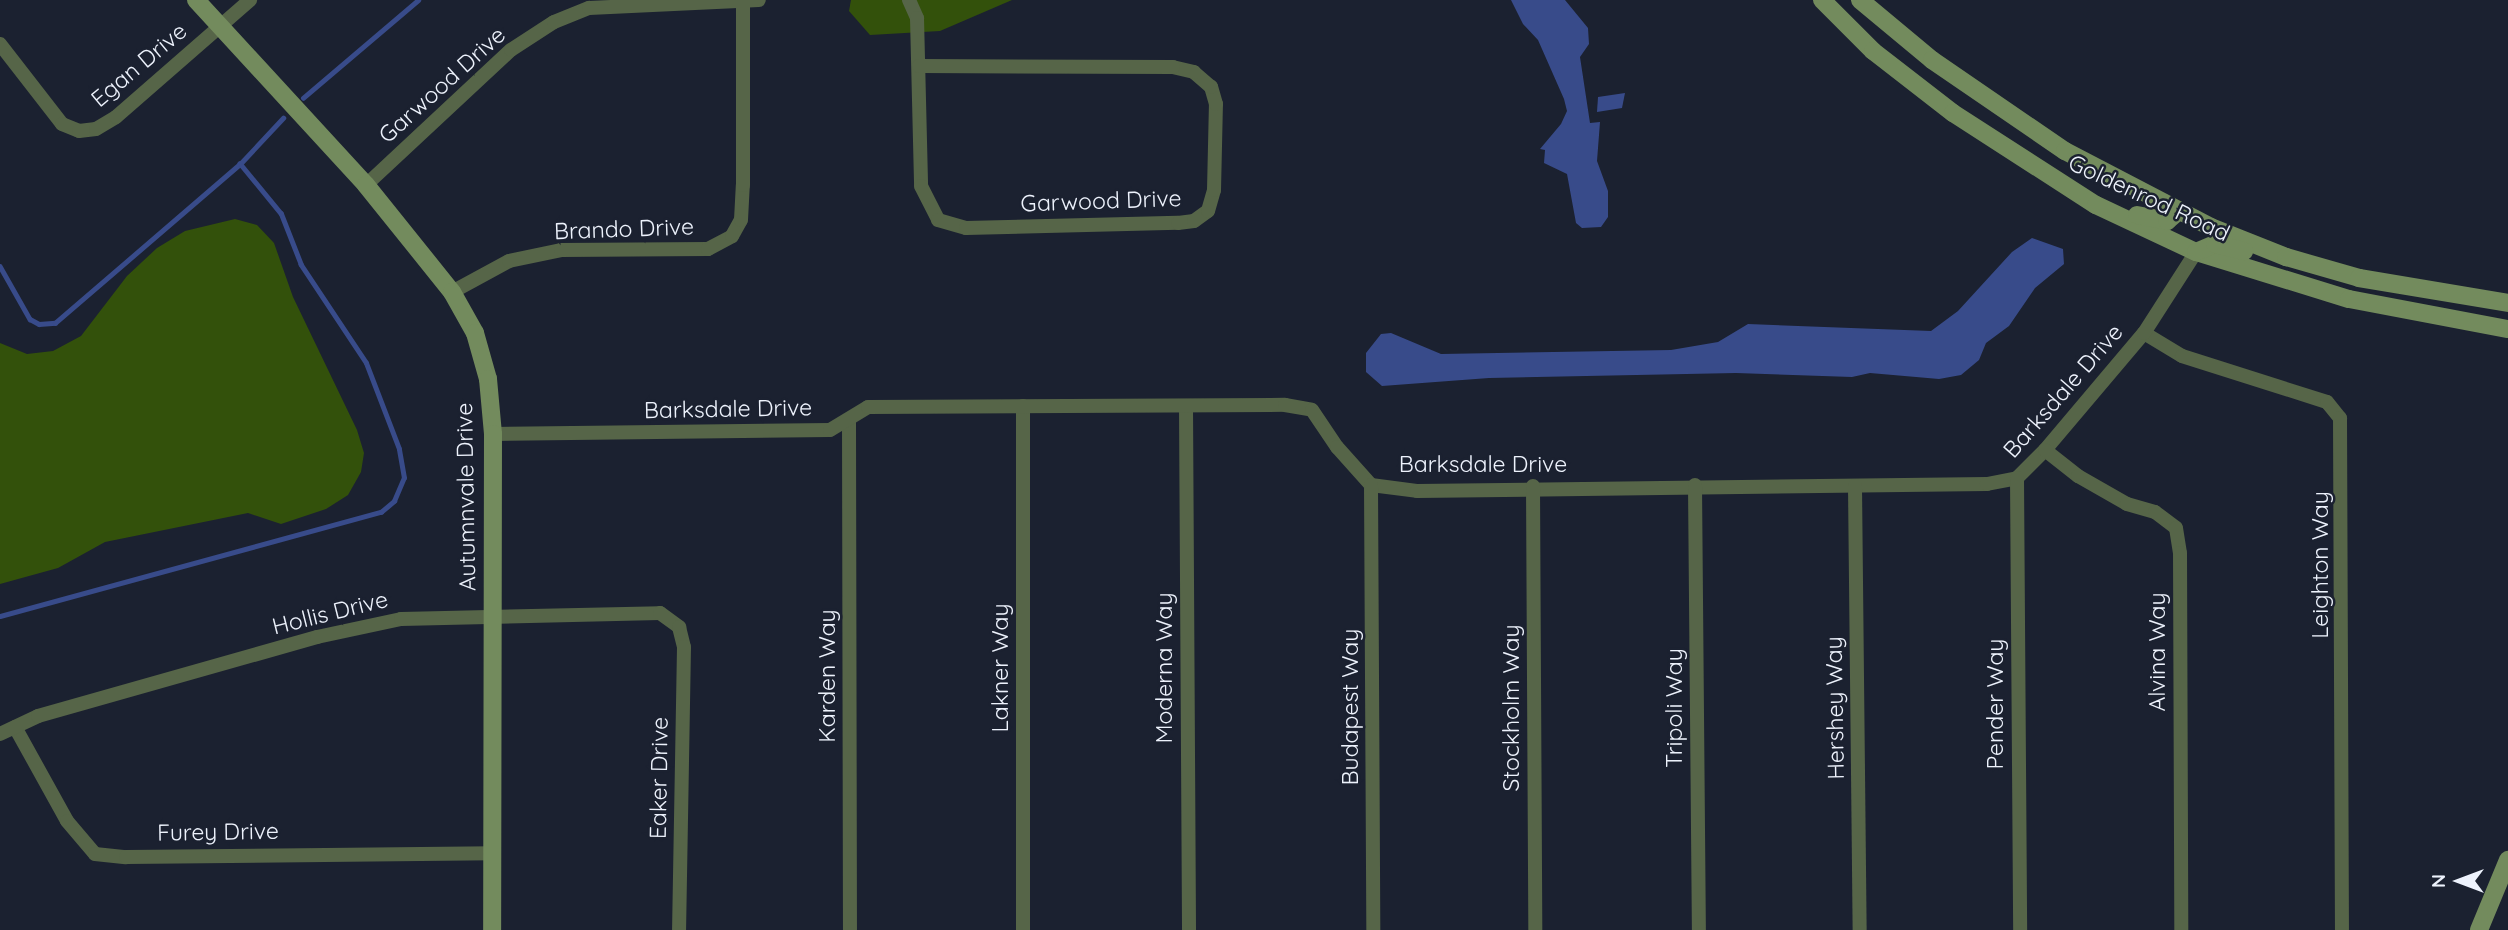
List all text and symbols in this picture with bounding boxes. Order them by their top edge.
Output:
street label: Egan Drive [86,17,192,113]
street label: Garwood Drive [373,21,511,149]
street label: Goldenrod Road [2064,149,2234,247]
street label: Garwood Drive [1020,184,1182,218]
street label: Brando Drive [553,213,695,245]
street label: Barksdale Drive [1997,318,2129,464]
street label: Barksdale Drive [644,394,812,424]
street label: Autumnvale Drive [451,403,481,591]
street label: Barksdale Drive [1399,450,1567,478]
street label: Leighton Way [2306,491,2334,639]
street label: Hollis Drive [269,585,391,641]
street label: Moderna Way [1150,592,1178,744]
street label: Alvina Way [2143,592,2171,712]
street label: Lakner Way [986,604,1014,732]
street label: Karden Way [813,609,841,743]
street label: Stockholm Way [1497,624,1525,792]
street label: Budapest Way [1336,629,1364,785]
street label: Hershey Way [1820,636,1850,780]
street label: Pender Way [1981,639,2009,769]
street label: Tripoli Way [1660,648,1688,768]
street label: Eaker Drive [644,717,674,839]
street label: Furey Drive [157,817,279,847]
north arrow [2424,846,2494,916]
text: N [2426,874,2450,888]

